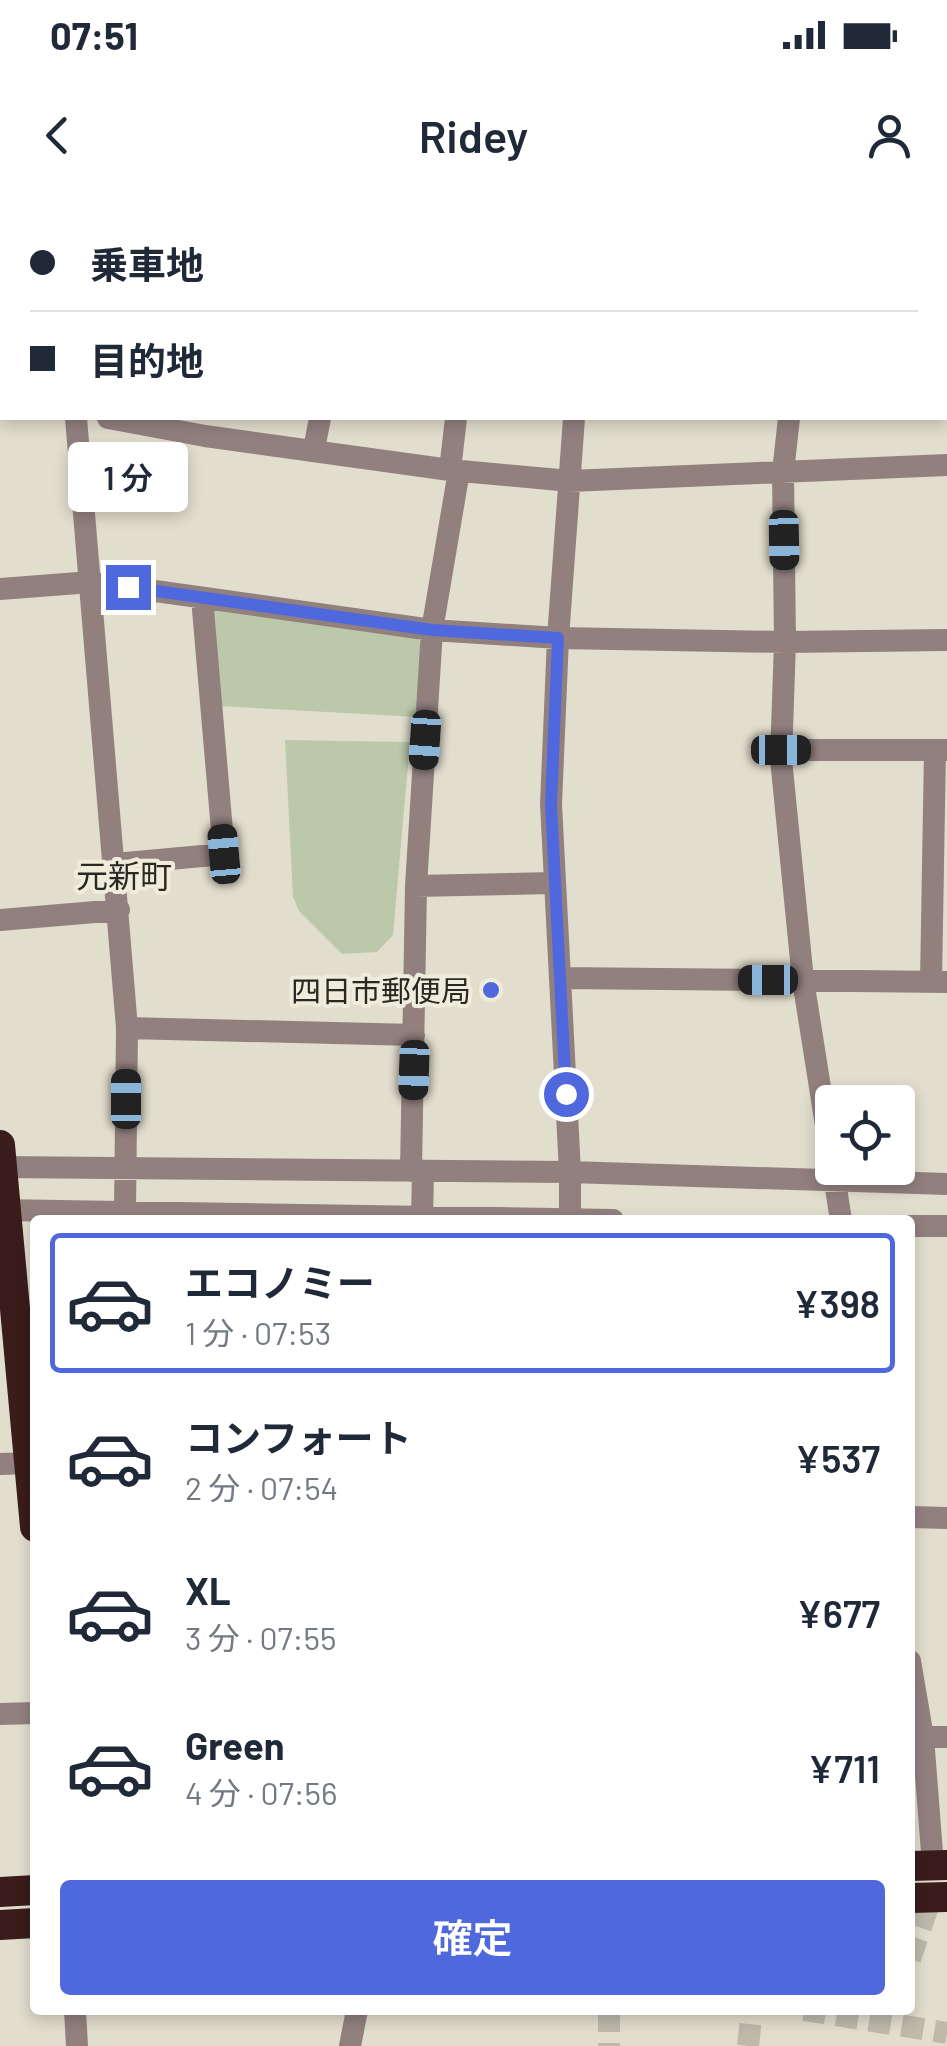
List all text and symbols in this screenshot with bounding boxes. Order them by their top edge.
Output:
text: 07:51 [50,12,138,58]
icon: back [30,108,85,163]
text: Ridey [419,108,528,162]
icon: person [862,108,917,163]
text: 乗車地 [90,241,204,287]
text: 目的地 [90,337,204,383]
callout: 1 分 [68,442,188,512]
text: 1 分 [103,458,153,496]
car [768,510,800,570]
route end [106,565,151,610]
car [408,709,442,771]
car [751,735,811,765]
car [206,823,242,885]
district label: 元新町 [76,856,172,894]
car [738,965,798,995]
place label: 四日市郵便局 [291,972,471,1008]
marker: 四日市郵便局 [480,979,502,1001]
car [398,1039,430,1101]
car [111,1069,141,1129]
route start [544,1072,589,1117]
map controls [815,1085,915,1185]
button: locate [815,1085,915,1185]
icon: car [65,1258,155,1348]
text: エコノミー [185,1259,375,1305]
text: ¥398 [793,1280,880,1326]
text: 1 分 · 07:53 [185,1313,331,1351]
icon: car [65,1413,155,1503]
text: コンフォート [185,1414,412,1460]
text: ¥537 [795,1435,880,1481]
text: 2 分 · 07:54 [185,1468,338,1506]
text: XL [185,1567,231,1613]
icon: car [65,1568,155,1658]
text: ¥677 [797,1590,880,1636]
text: 3 分 · 07:55 [185,1618,336,1656]
text: Green [185,1722,285,1768]
icon: car [65,1723,155,1813]
text: ¥711 [808,1745,880,1791]
text: 4 分 · 07:56 [185,1773,338,1811]
button: 確定 [60,1880,885,1995]

